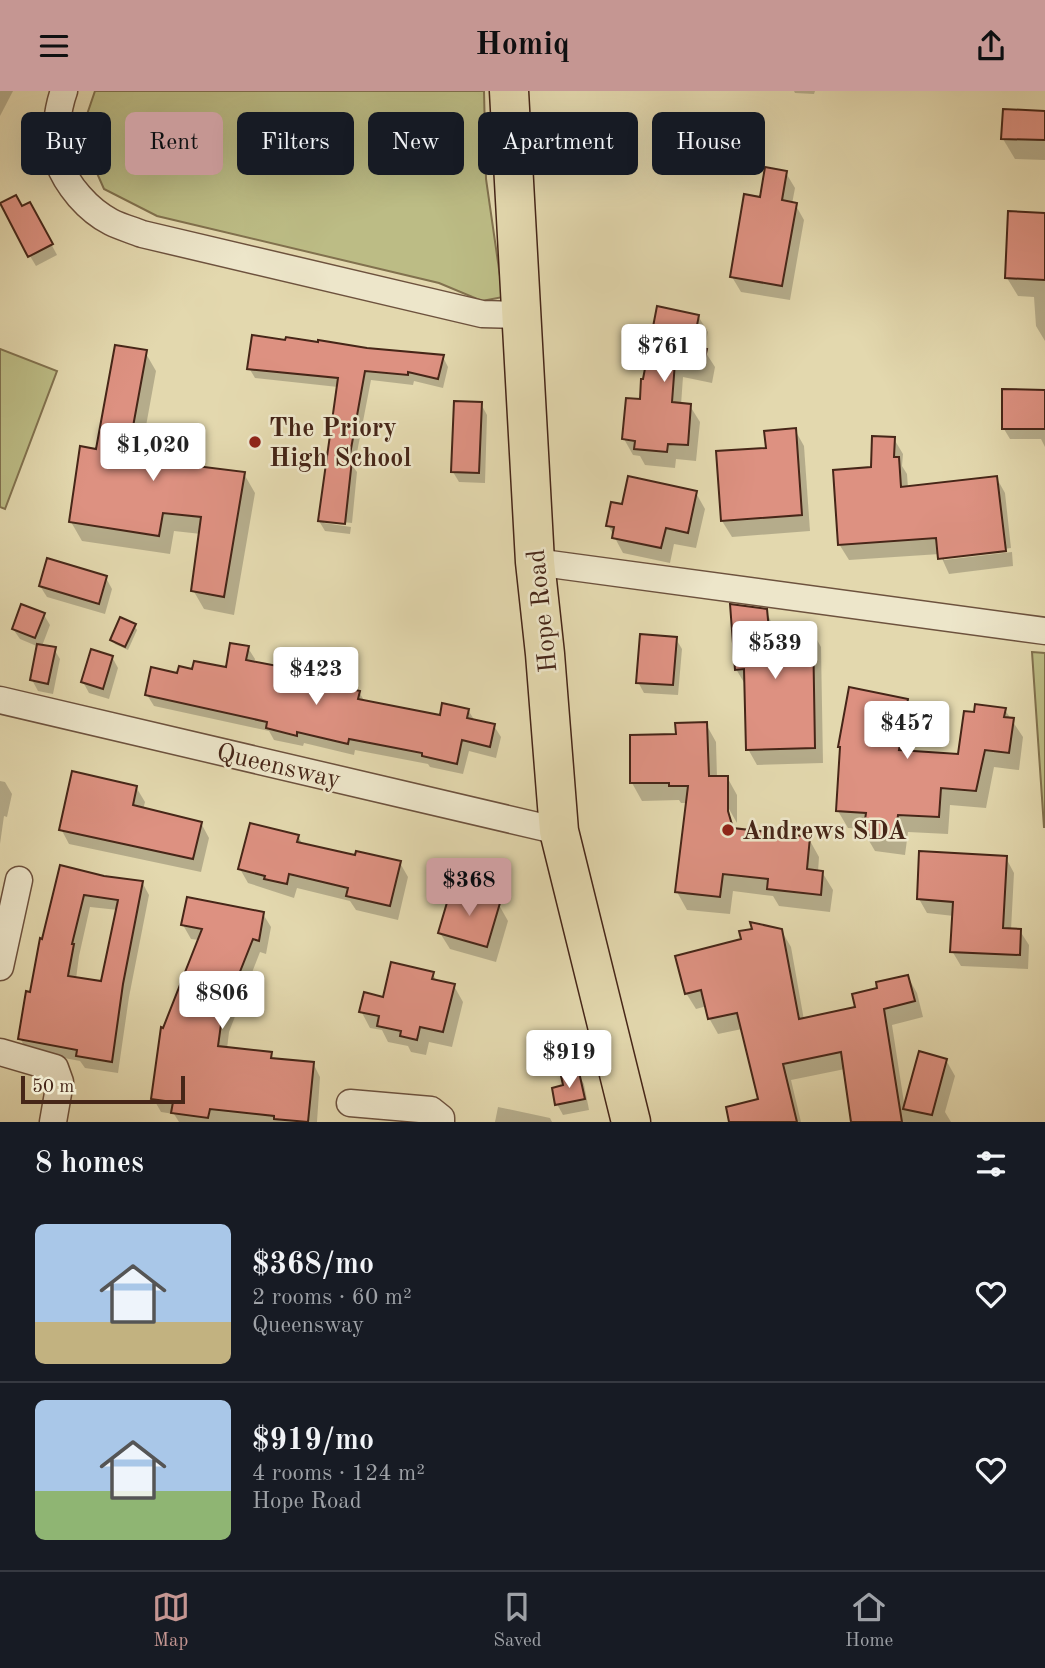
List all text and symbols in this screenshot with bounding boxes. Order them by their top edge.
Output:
icon: menu [35,27,73,65]
icon: share [972,27,1010,65]
text: Homiq [475,30,570,62]
chip: Buy [21,112,111,175]
chip: Rent [125,112,223,175]
chip: Filters [237,112,354,175]
chip: New [368,112,464,175]
chip: Apartment [478,112,638,175]
chip: House [652,112,765,175]
pin: $761 [623,324,705,384]
text: $761 [637,335,691,358]
place label: The Priory High School [269,416,411,472]
pin: $1,020 [96,423,210,483]
text: $1,020 [116,434,190,457]
marker: The Priory High School [247,434,263,450]
street label: Hope Road [524,548,562,674]
pin: $539 [734,621,816,681]
text: $539 [748,632,802,655]
pin: $423 [275,647,357,707]
text: $423 [289,658,343,681]
pin: $457 [866,701,948,761]
text: $457 [880,712,934,735]
street label: Queensway [214,740,343,794]
place label: Andrews SDA [742,819,907,845]
marker: Andrews SDA [720,822,736,838]
pin: $368 [428,859,510,918]
text: $368 [442,869,496,892]
pin: $806 [181,971,263,1031]
text: $806 [195,982,249,1005]
pin: $919 [528,1031,610,1090]
text: $919 [542,1041,596,1064]
scale bar [21,1073,186,1105]
text: 50 m [32,1078,74,1097]
icon: filters [972,1145,1010,1183]
text: 8 homes [35,1149,144,1179]
text: $368/mo [252,1250,374,1280]
icon: home [91,1252,175,1336]
icon: heart [972,1275,1010,1313]
text: 2 rooms · 60 m² [252,1286,412,1309]
text: Queensway [252,1314,364,1337]
text: $919/mo [252,1426,374,1456]
icon: home [91,1428,175,1512]
icon: heart [972,1451,1010,1489]
text: 4 rooms · 124 m² [252,1462,425,1485]
text: Hope Road [252,1490,362,1513]
tab: Map [152,1588,190,1653]
tab: Saved [493,1588,542,1653]
tab: Home [845,1588,893,1653]

